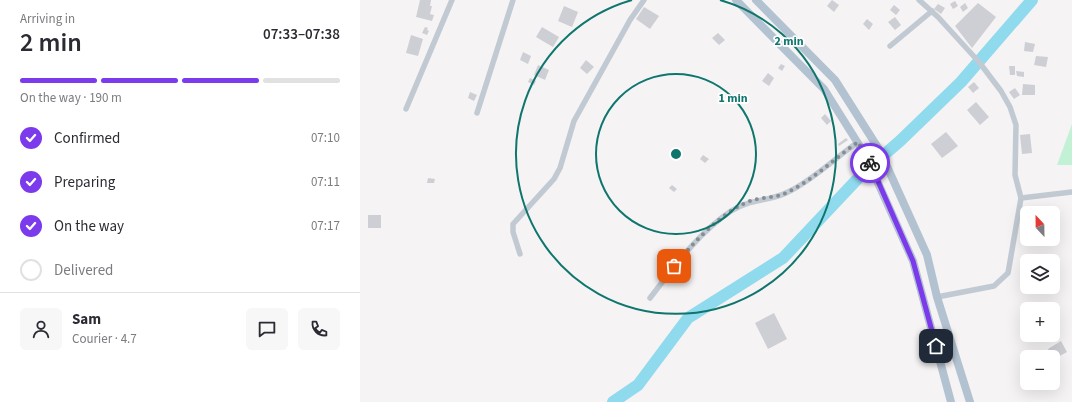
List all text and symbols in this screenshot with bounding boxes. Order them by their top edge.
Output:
text: Arriving in [20,10,75,28]
text: 2 min [20,24,82,61]
text: 07:33–07:38 [263,24,340,45]
text: 2 min [774,33,804,50]
text: On the way · 190 m [20,89,122,107]
text: 1 min [718,90,748,107]
icon: check [20,127,42,149]
text: Confirmed [54,128,120,149]
text: 07:10 [311,129,340,147]
courier [850,143,890,183]
centre of rings [669,147,683,161]
icon: bike [859,152,881,174]
icon: check [20,171,42,193]
text: Preparing [54,172,115,193]
text: 07:11 [311,173,340,191]
north arrow [1020,206,1060,246]
map controls [1020,206,1060,390]
icon: check [20,215,42,237]
text: On the way [54,216,124,237]
text: 07:17 [311,217,340,235]
pin [657,249,691,283]
button: layers [1020,254,1060,294]
icon: bag [663,255,685,277]
text: Delivered [54,260,113,281]
button: + [1020,302,1060,342]
button: person [20,308,62,350]
button: chat [246,308,288,350]
button: phone [298,308,340,350]
text: Sam [72,309,101,330]
pin [919,329,953,363]
text: Courier · 4.7 [72,330,137,348]
icon: home [925,335,947,357]
button: − [1020,350,1060,390]

